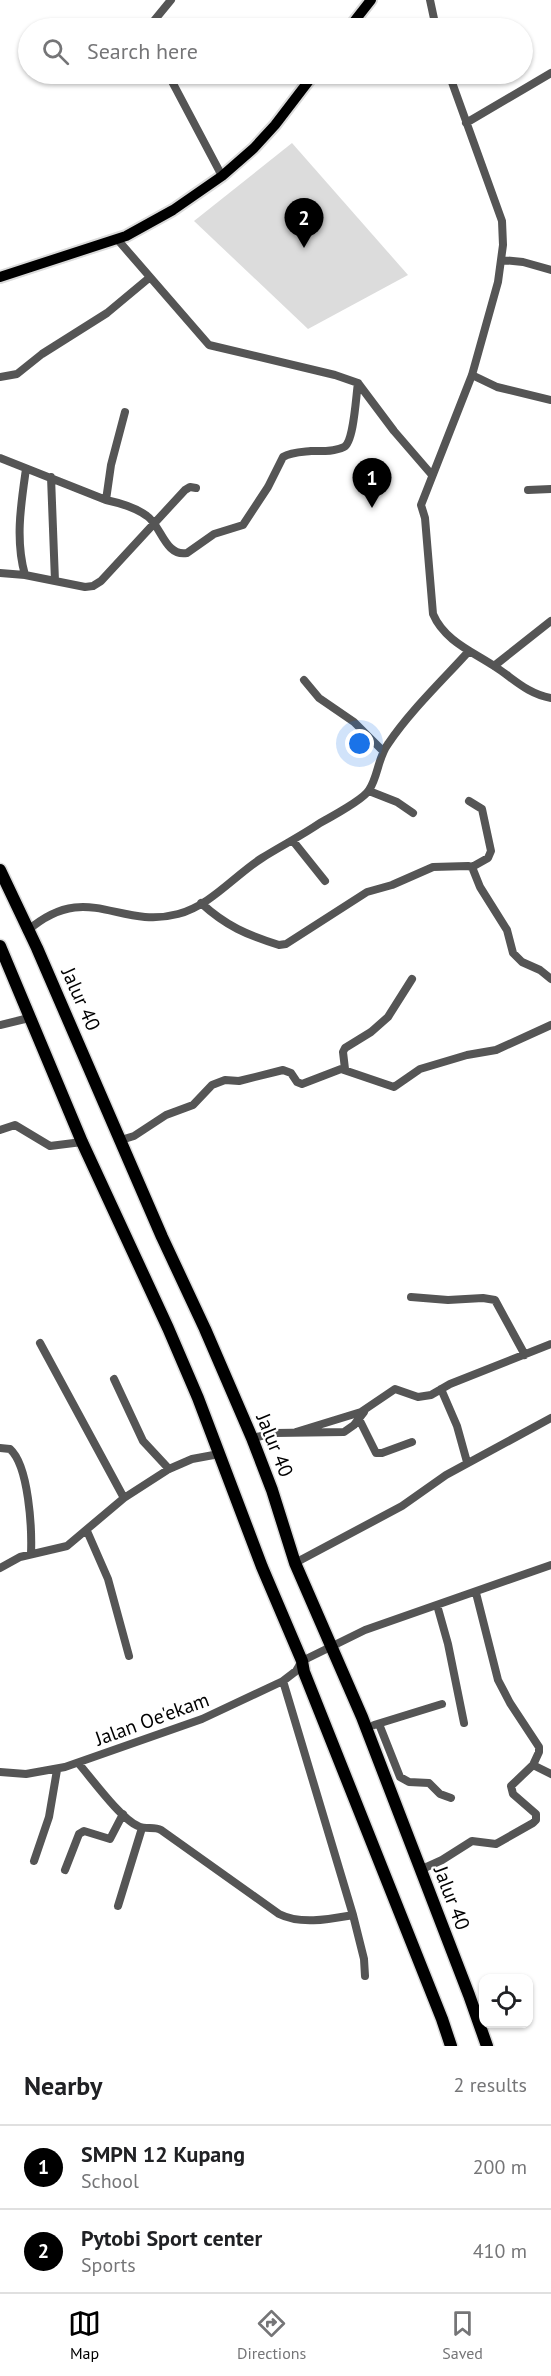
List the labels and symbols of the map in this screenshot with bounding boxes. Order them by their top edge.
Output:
pin: 2 [284,198,324,248]
pin: 1 [352,458,392,508]
your location [345,729,374,758]
street label: Jalur 40 [55,963,106,1035]
street label: Jalur 40 [250,1408,300,1481]
street label: Jalan Oe'ekam [90,1686,213,1752]
street label: Jalur 40 [428,1861,476,1934]

